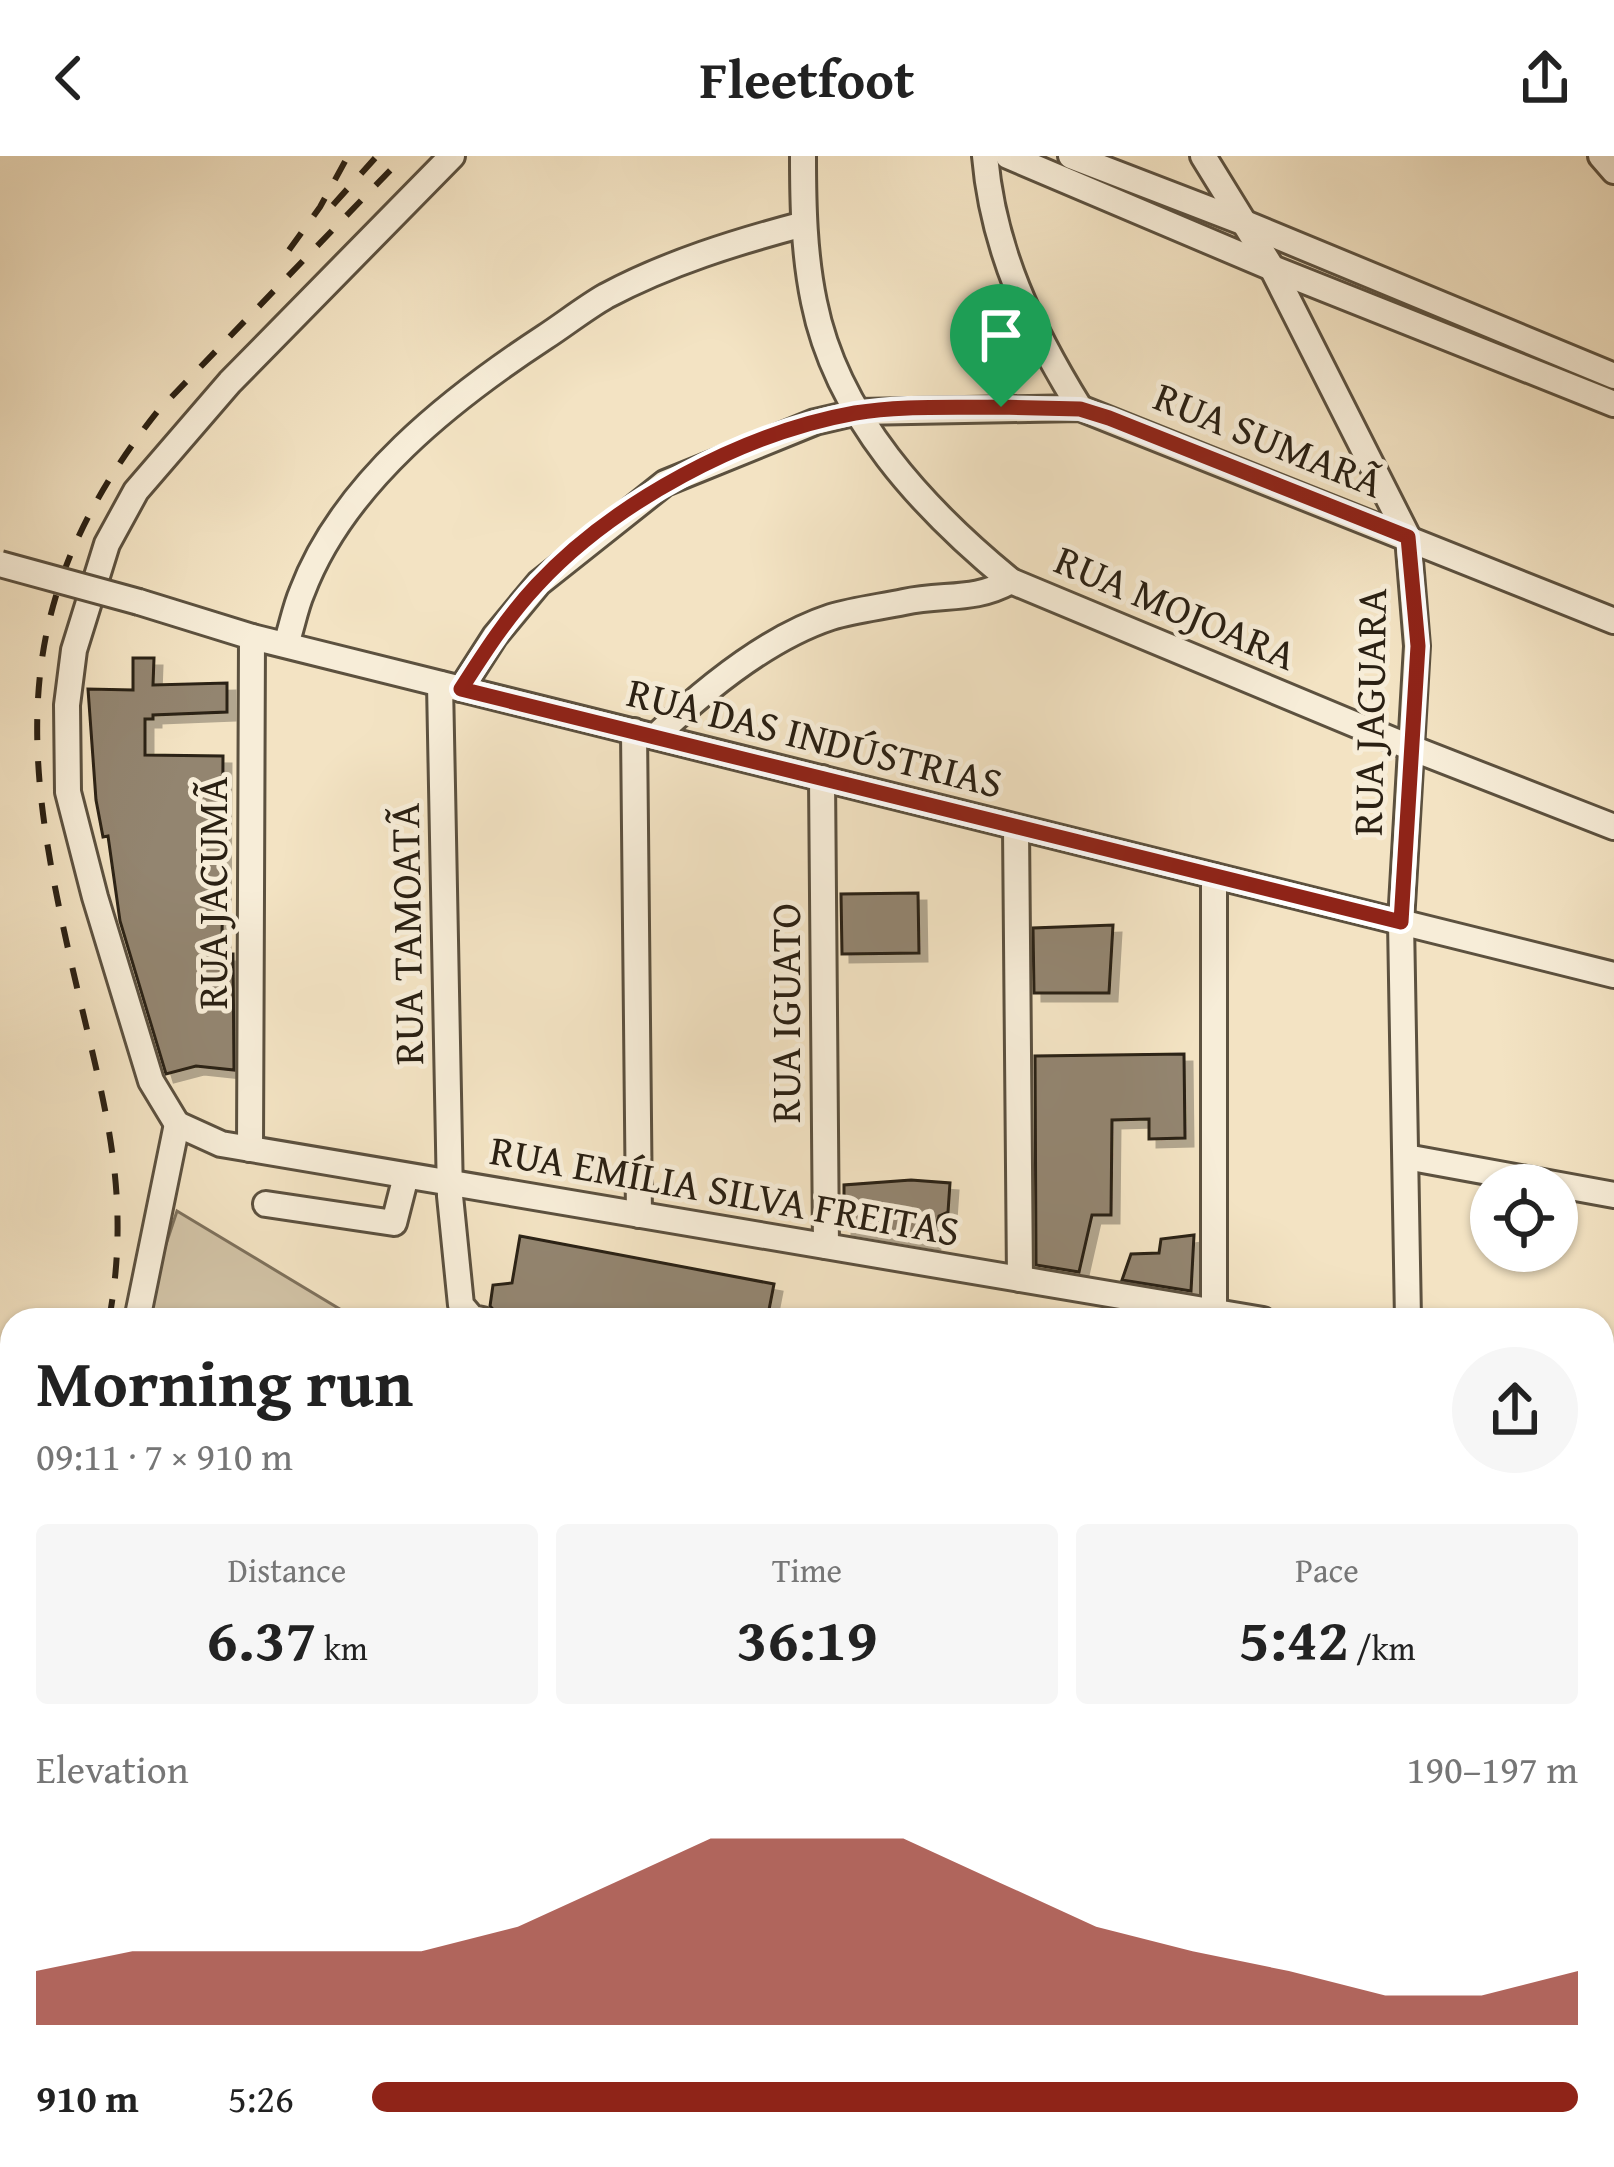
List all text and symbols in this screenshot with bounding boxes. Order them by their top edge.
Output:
text: Fleetfoot [700,39,914,118]
icon: back [36,45,102,111]
icon: share [1512,45,1578,111]
pin [950,284,1052,407]
icon: arrive [968,302,1034,368]
street label: RUA SUMARÃ [1145,365,1393,512]
street label: RUA MOJOARA [1046,528,1307,685]
street label: RUA JAGUARA [1336,587,1401,837]
street label: RUA DAS INDÚSTRIAS [621,660,1009,813]
street label: RUA JACUMÃ [181,776,242,1009]
street label: RUA TAMOATÃ [373,802,438,1066]
street label: RUA IGUATO [754,903,815,1123]
street label: RUA EMÍLIA SILVA FREITAS [486,1118,964,1261]
map controls [1470,1164,1578,1272]
button: locate [1470,1164,1578,1272]
text: Morning run [36,1333,413,1430]
button: share [1452,1347,1578,1473]
text: 09:11 · 7 × 910 m [36,1427,293,1484]
text: Distance [228,1546,346,1594]
text: Time [772,1546,842,1594]
text: Pace [1295,1546,1359,1594]
text: 6.37 [206,1594,317,1682]
text: 36:19 [736,1594,878,1682]
text: 5:42 [1239,1594,1349,1682]
text: km [317,1624,368,1672]
text: /km [1349,1624,1415,1672]
text: Elevation [36,1740,189,1797]
text: 190–197 m [1406,1740,1578,1797]
text: 910 m [36,2069,139,2126]
text: 5:26 [228,2069,294,2126]

